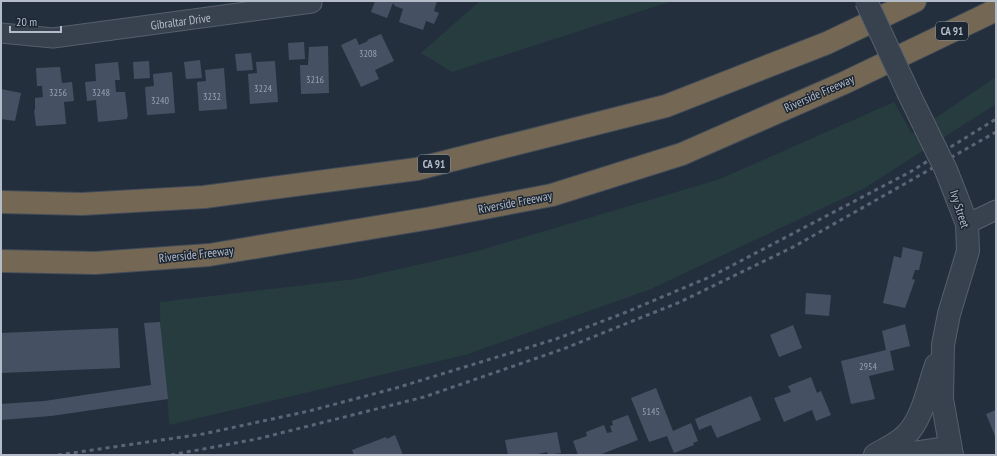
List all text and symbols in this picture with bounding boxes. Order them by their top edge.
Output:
scale bar [10,8,61,34]
street label: Gibraltar Drive [150,9,212,32]
text: 20 m [16,14,37,29]
road number: CA 91 [936,22,968,40]
house number: 3208 [359,47,377,60]
street label: Riverside Freeway [782,71,857,115]
house number: 3216 [306,73,325,86]
house number: 3224 [254,82,273,95]
house number: 3256 [49,86,68,99]
house number: 3248 [92,86,110,99]
house number: 3232 [203,90,221,103]
house number: 3240 [151,94,170,107]
road number: CA 91 [418,155,450,173]
street label: Riverside Freeway [477,187,554,217]
street label: Ivy Street [947,188,973,231]
street label: Riverside Freeway [158,243,235,265]
house number: 2954 [859,360,878,373]
house number: 5145 [642,405,660,418]

